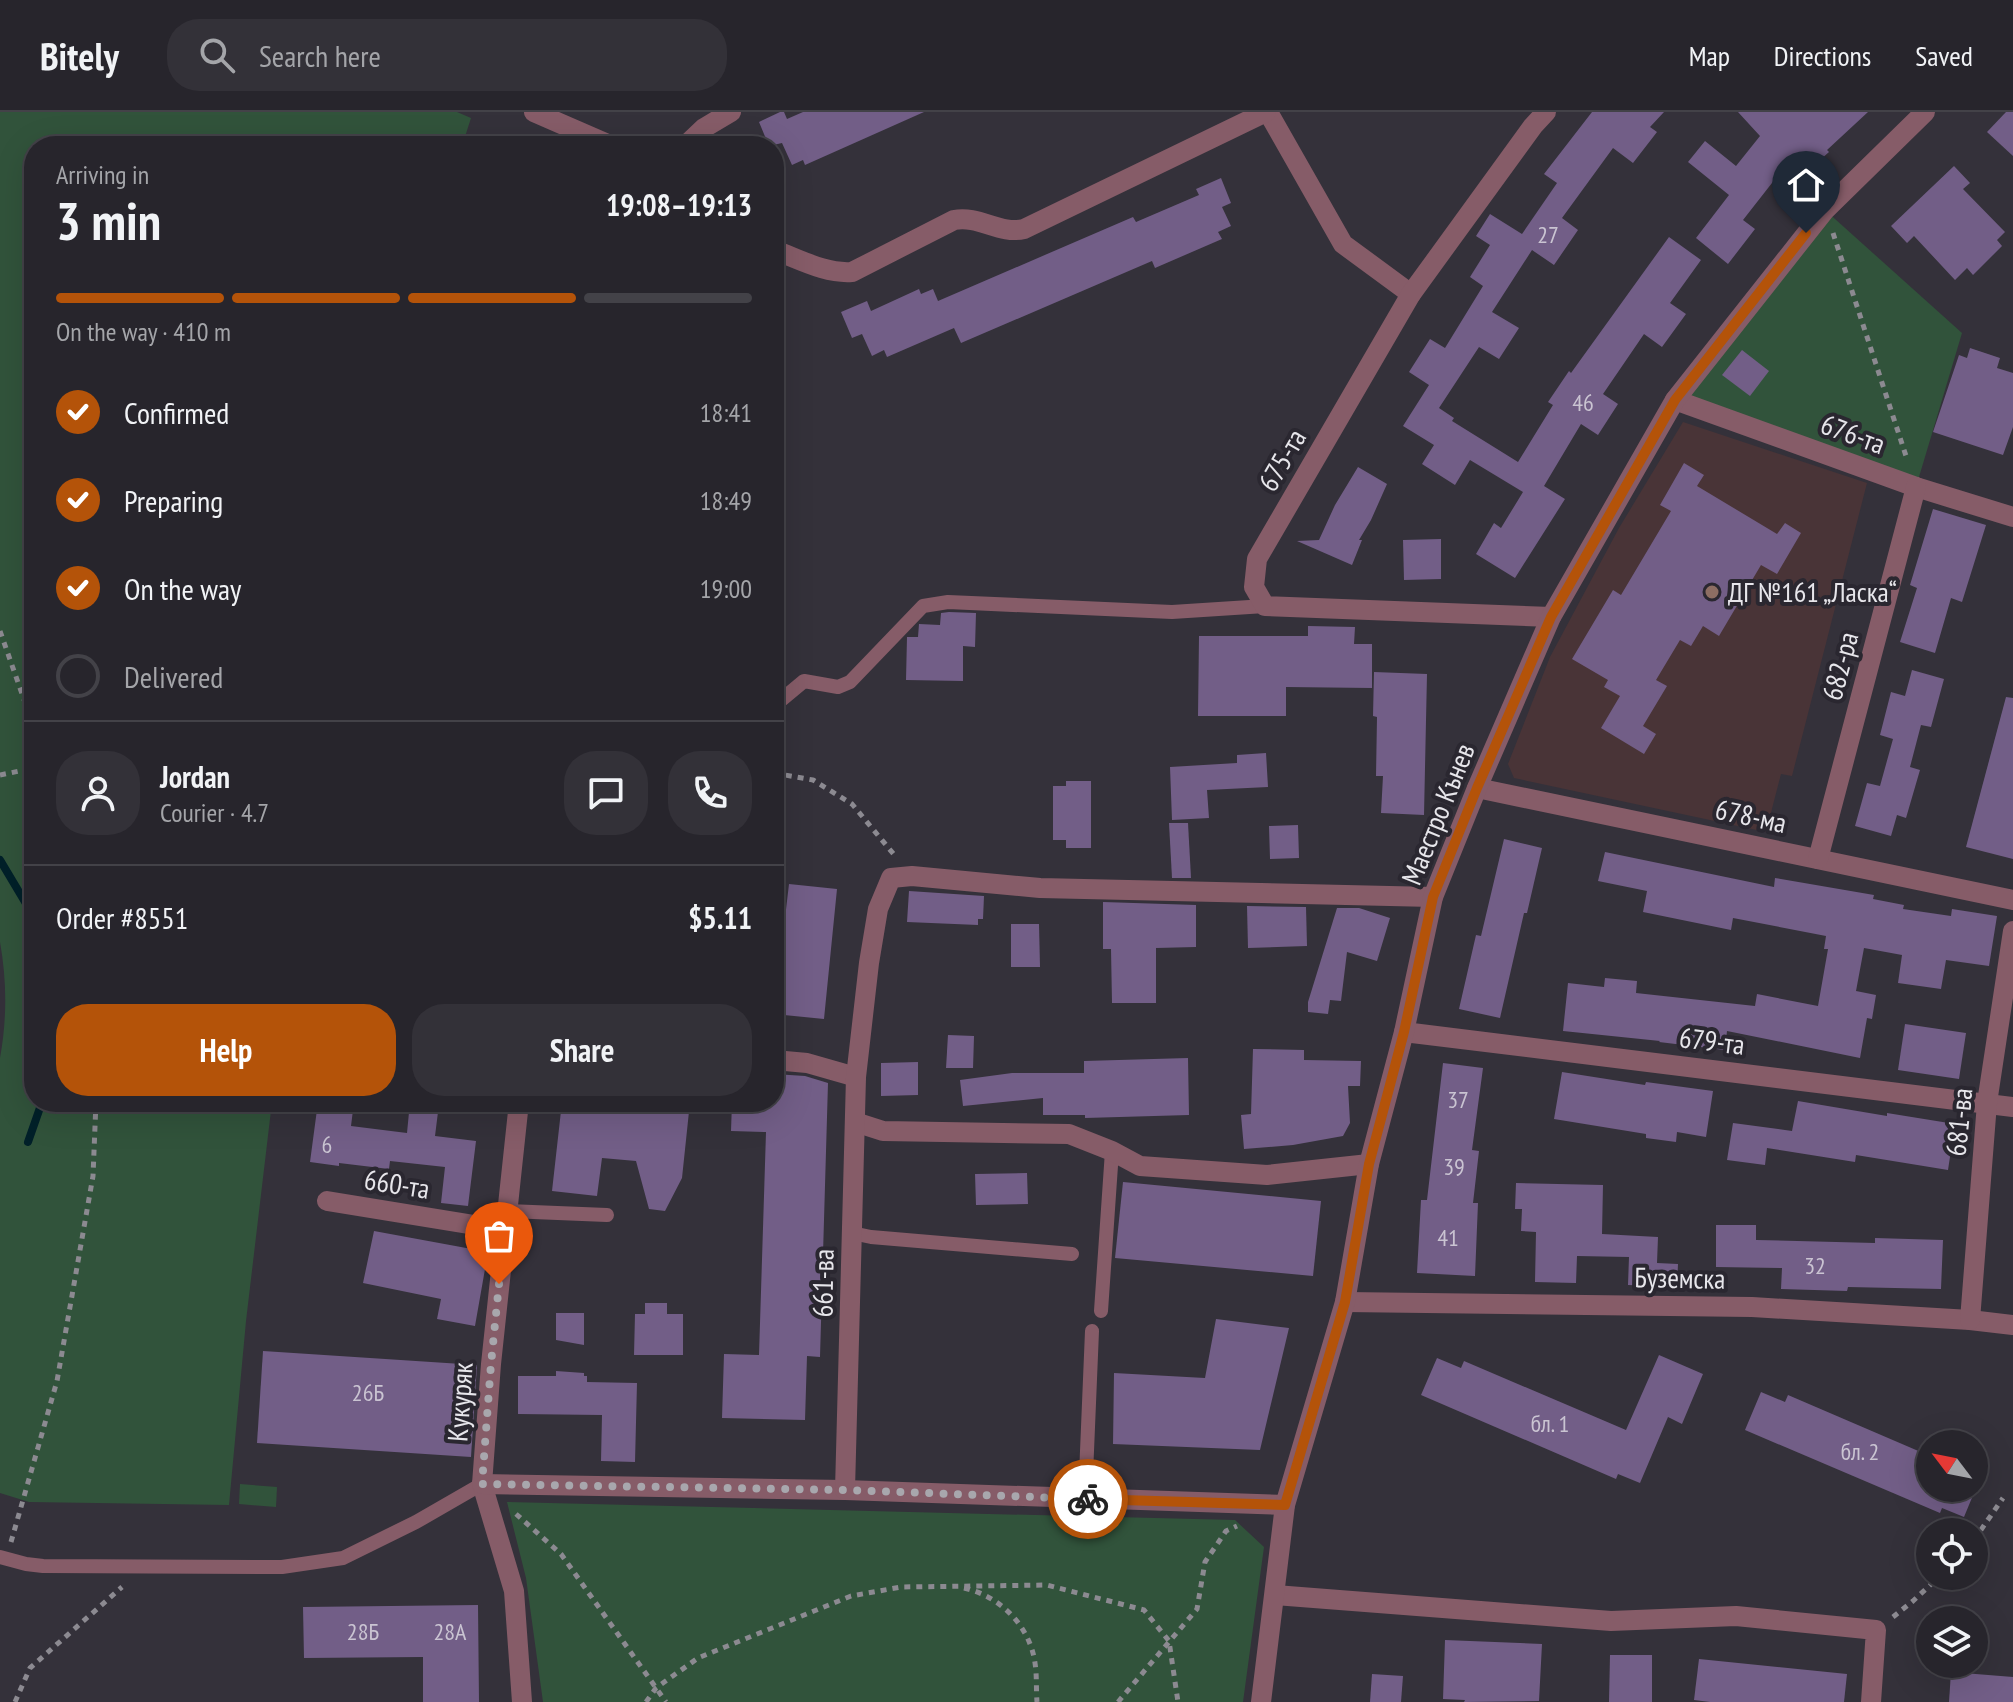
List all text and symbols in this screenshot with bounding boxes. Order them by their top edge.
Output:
search box [167,19,727,91]
text: Bitely [40,31,119,80]
icon: search [195,33,239,77]
text: Search here [259,36,381,75]
text: Map [1689,37,1730,74]
text: Directions [1774,37,1871,74]
text: Saved [1915,37,1973,74]
pin [1772,151,1840,233]
text: Arriving in [56,158,149,191]
icon: home [1784,163,1828,207]
text: 19:08–19:13 [606,185,752,224]
text: 3 min [56,187,161,254]
house number: 27 [1537,219,1559,250]
text: On the way · 410 m [56,315,231,348]
house number: 46 [1572,387,1594,418]
icon: check [56,390,100,434]
text: Confirmed [124,393,229,432]
text: 18:41 [700,396,752,429]
street label: 676-та [1816,405,1890,462]
street label: 675-та [1249,422,1314,497]
icon: check [56,478,100,522]
text: Preparing [124,481,223,520]
text: 18:49 [700,484,752,517]
icon: check [56,566,100,610]
text: On the way [124,569,241,608]
text: 19:00 [700,572,752,605]
place label: ДГ №161 „Ласка“ [1728,573,1897,610]
marker: ДГ №161 „Ласка“ [1703,583,1721,601]
street label: 682-ра [1813,628,1866,704]
text: Delivered [124,657,223,696]
street label: Маестро Кънев [1392,738,1483,890]
button: person [56,751,140,835]
button: chat [564,751,648,835]
button: phone [668,751,752,835]
text: Jordan [160,757,230,796]
street label: 678-ма [1712,790,1790,841]
text: Courier · 4.7 [160,796,269,829]
text: Order #8551 [56,898,188,937]
text: $5.11 [688,898,752,937]
button: Help [56,1004,396,1096]
button: Share [412,1004,752,1096]
street label: 679-та [1677,1018,1747,1063]
house number: 37 [1447,1084,1469,1115]
street label: 681-ва [1937,1086,1980,1158]
house number: 6 [322,1129,332,1160]
house number: 39 [1443,1151,1465,1182]
street label: 660-та [362,1160,432,1207]
pin [465,1202,533,1284]
icon: bag [477,1214,521,1258]
house number: 41 [1437,1222,1459,1253]
street label: 661-ва [803,1248,842,1318]
house number: 32 [1804,1250,1826,1281]
street label: Буземска [1634,1258,1726,1297]
street label: Кукуряк [438,1361,481,1443]
house number: 26Б [352,1377,384,1408]
house number: бл. 1 [1531,1408,1569,1439]
north arrow [1916,1430,1988,1502]
map controls [1916,1430,1988,1678]
house number: бл. 2 [1841,1436,1879,1467]
courier [1048,1459,1128,1539]
icon: bike [1066,1477,1110,1521]
button: locate [1916,1518,1988,1590]
button: layers [1916,1606,1988,1678]
house number: 28Б [347,1616,379,1647]
house number: 28А [434,1616,467,1647]

